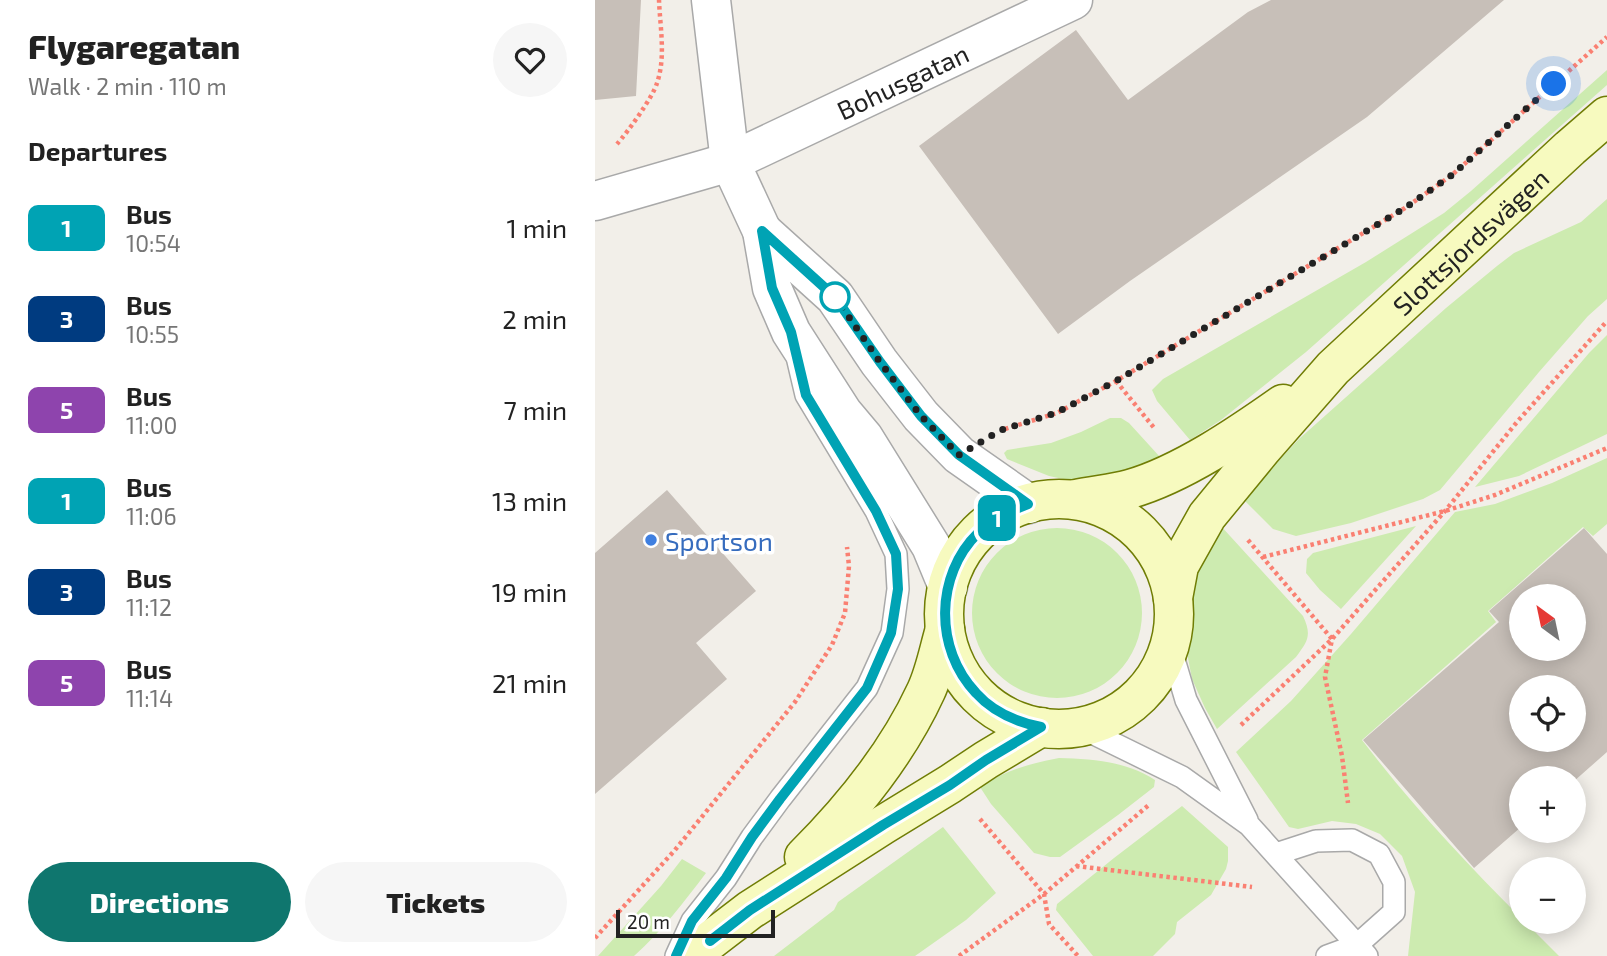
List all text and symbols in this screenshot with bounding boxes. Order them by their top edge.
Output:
button: heart [493,23,567,97]
text: Flygaregatan [28,26,240,66]
street label: Bohusgatan [831,36,973,125]
your location [1536,66,1571,101]
text: Walk · 2 min · 110 m [28,72,227,100]
text: Departures [28,135,167,166]
street label: Slottsjordsvägen [1386,161,1554,321]
text: Bus [126,198,172,229]
text: 1 min [507,212,567,243]
text: 1 [61,213,72,242]
text: 10:54 [126,229,181,257]
unlabelled marker [820,282,850,312]
text: Bus [126,289,172,320]
text: 2 min [502,303,567,334]
text: 3 [60,304,73,333]
text: 10:55 [126,320,179,348]
text: Bus [126,380,172,411]
text: 7 min [504,394,567,425]
text: 5 [60,395,73,424]
text: 11:00 [126,411,177,439]
text: Bus [126,471,172,502]
text: 13 min [492,485,567,516]
text: 1 [61,486,72,515]
line badge: 1 [974,495,1020,541]
text: 11:06 [126,502,177,530]
text: 1 [992,503,1002,532]
place label: Sportson [665,525,773,556]
marker: Sportson [643,532,659,548]
text: Bus [126,562,172,593]
text: 19 min [492,576,567,607]
text: 3 [60,577,73,606]
north arrow [1509,584,1585,662]
map controls [1509,584,1586,934]
text: 11:12 [126,593,172,621]
text: Bus [126,653,172,684]
text: 21 min [492,667,567,698]
text: 5 [60,668,73,697]
button: locate [1509,675,1586,752]
text: 11:14 [126,684,173,712]
button: + [1509,766,1586,843]
button: − [1509,857,1586,934]
button: Directions [28,862,291,942]
button: Tickets [305,862,567,942]
scale bar [616,907,775,939]
text: 20 m [627,910,670,933]

